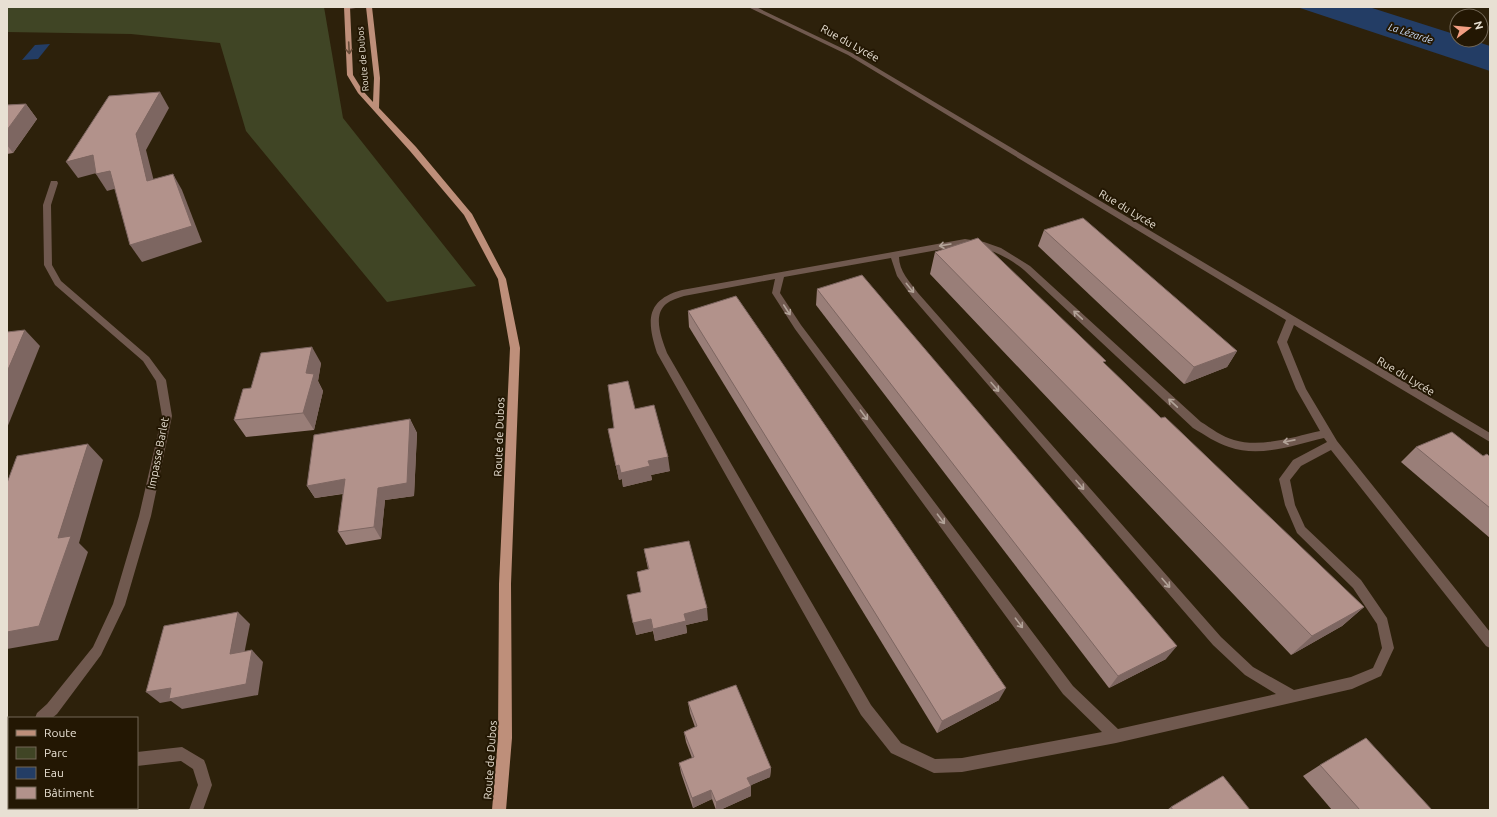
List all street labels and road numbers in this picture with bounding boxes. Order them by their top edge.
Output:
street label: Rue du Lycée [819,22,881,64]
street label: Route de Dubos [355,26,371,92]
street label: Rue du Lycée [1097,187,1159,231]
street label: Rue du Lycée [1375,354,1437,398]
street label: Route de Dubos [492,397,506,477]
street label: Impasse Barlet [145,416,171,490]
street label: Route de Dubos [481,720,499,800]

